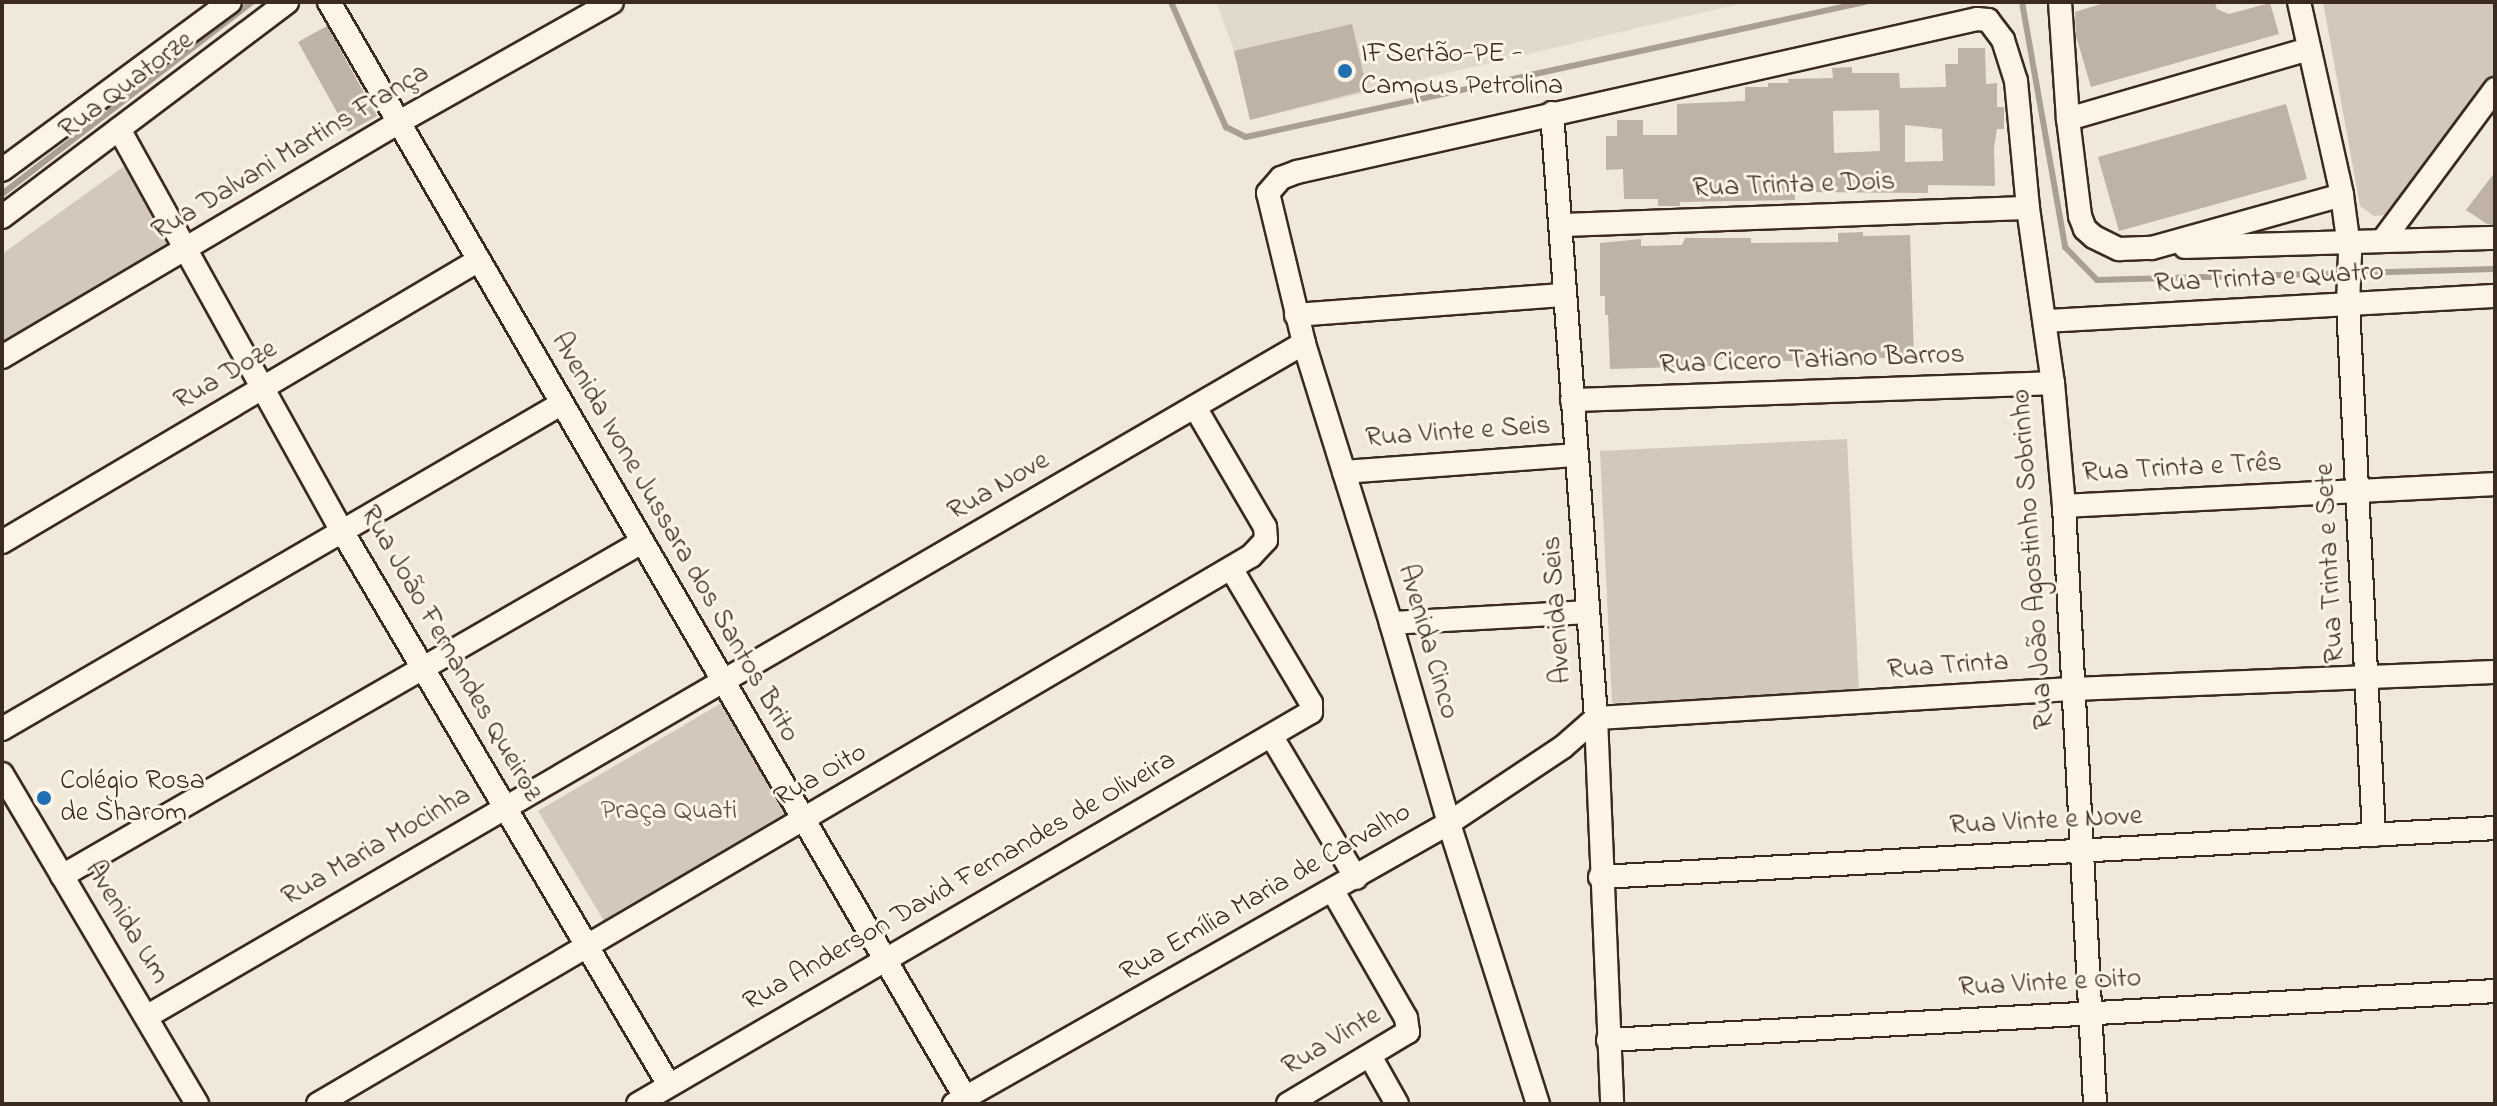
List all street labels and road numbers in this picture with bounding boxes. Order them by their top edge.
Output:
street label: Rua Quatorze [53,25,201,147]
street label: Rua Dalvani Martins França [146,57,436,249]
street label: Rua Trinta e Dois [1692,166,1896,206]
street label: Rua Trinta e Quatro [2153,256,2385,302]
street label: Avenida Ivone Jussara dos Santos Brito [543,327,805,749]
street label: Rua Doze [169,333,283,419]
street label: Rua Cicero Tatiano Barros [1659,339,1965,383]
street label: Rua João Agostinho Sobrinho [2005,388,2063,730]
street label: Rua Vinte e Seis [1364,410,1552,456]
street label: Rua Nove [942,445,1056,529]
street label: Rua Trinta e Três [2081,447,2283,491]
street label: Rua Trinta e Sete [2309,462,2353,664]
street label: Rua João Fernandes Queiroz [352,500,548,808]
street label: Avenida Seis [1536,535,1580,685]
street label: Avenida Cinco [1389,561,1465,723]
street label: Rua Trinta [1886,646,2010,688]
street label: Rua Oito [769,736,873,816]
street label: Rua Anderson David Fernandes de Oliveira [738,744,1182,1020]
street label: Rua Maria Mocinha [276,779,478,915]
street label: Rua Emília Maria de Carvalho [1115,796,1417,990]
street label: Rua Vinte e Nove [1949,800,2143,844]
street label: Avenida Um [76,855,176,991]
street label: Rua Vinte e Oito [1958,962,2142,1006]
street label: Rua Vinte [1277,1000,1387,1084]

